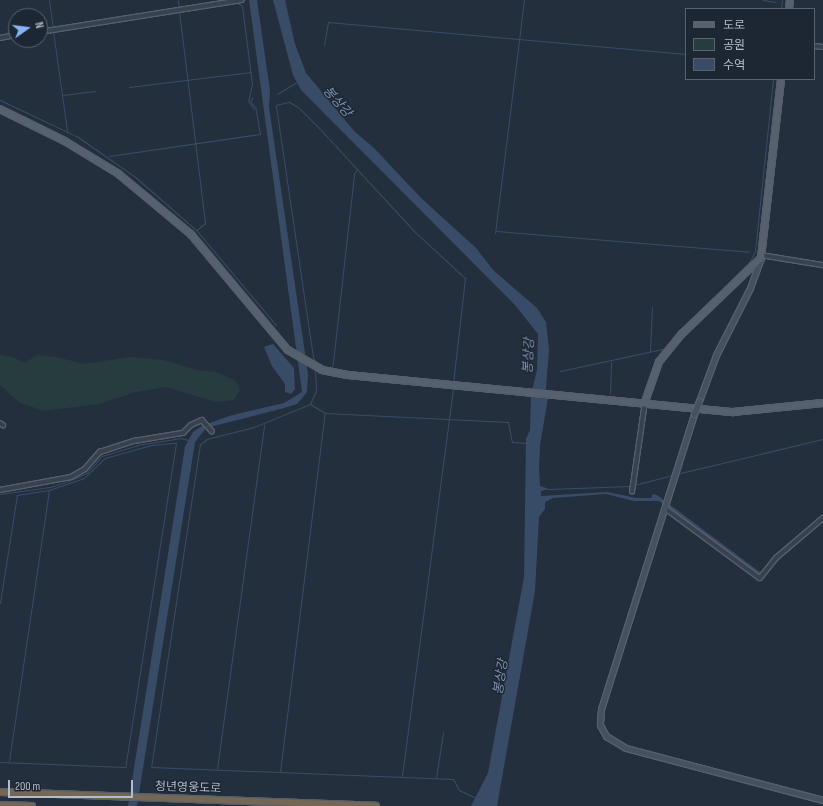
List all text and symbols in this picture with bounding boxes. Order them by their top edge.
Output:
north arrow [8,8,48,48]
legend [685,8,815,80]
text: 도로 [723,18,745,33]
text: N [32,21,46,30]
text: 공원 [723,38,745,53]
text: 수역 [723,58,745,73]
water label: 봉상강 [319,83,355,121]
water label: 봉상강 [520,338,538,374]
water label: 봉상강 [490,658,512,696]
scale bar [10,772,135,798]
text: 200 m [15,779,40,794]
street label: 청년영웅도로 [155,780,221,796]

